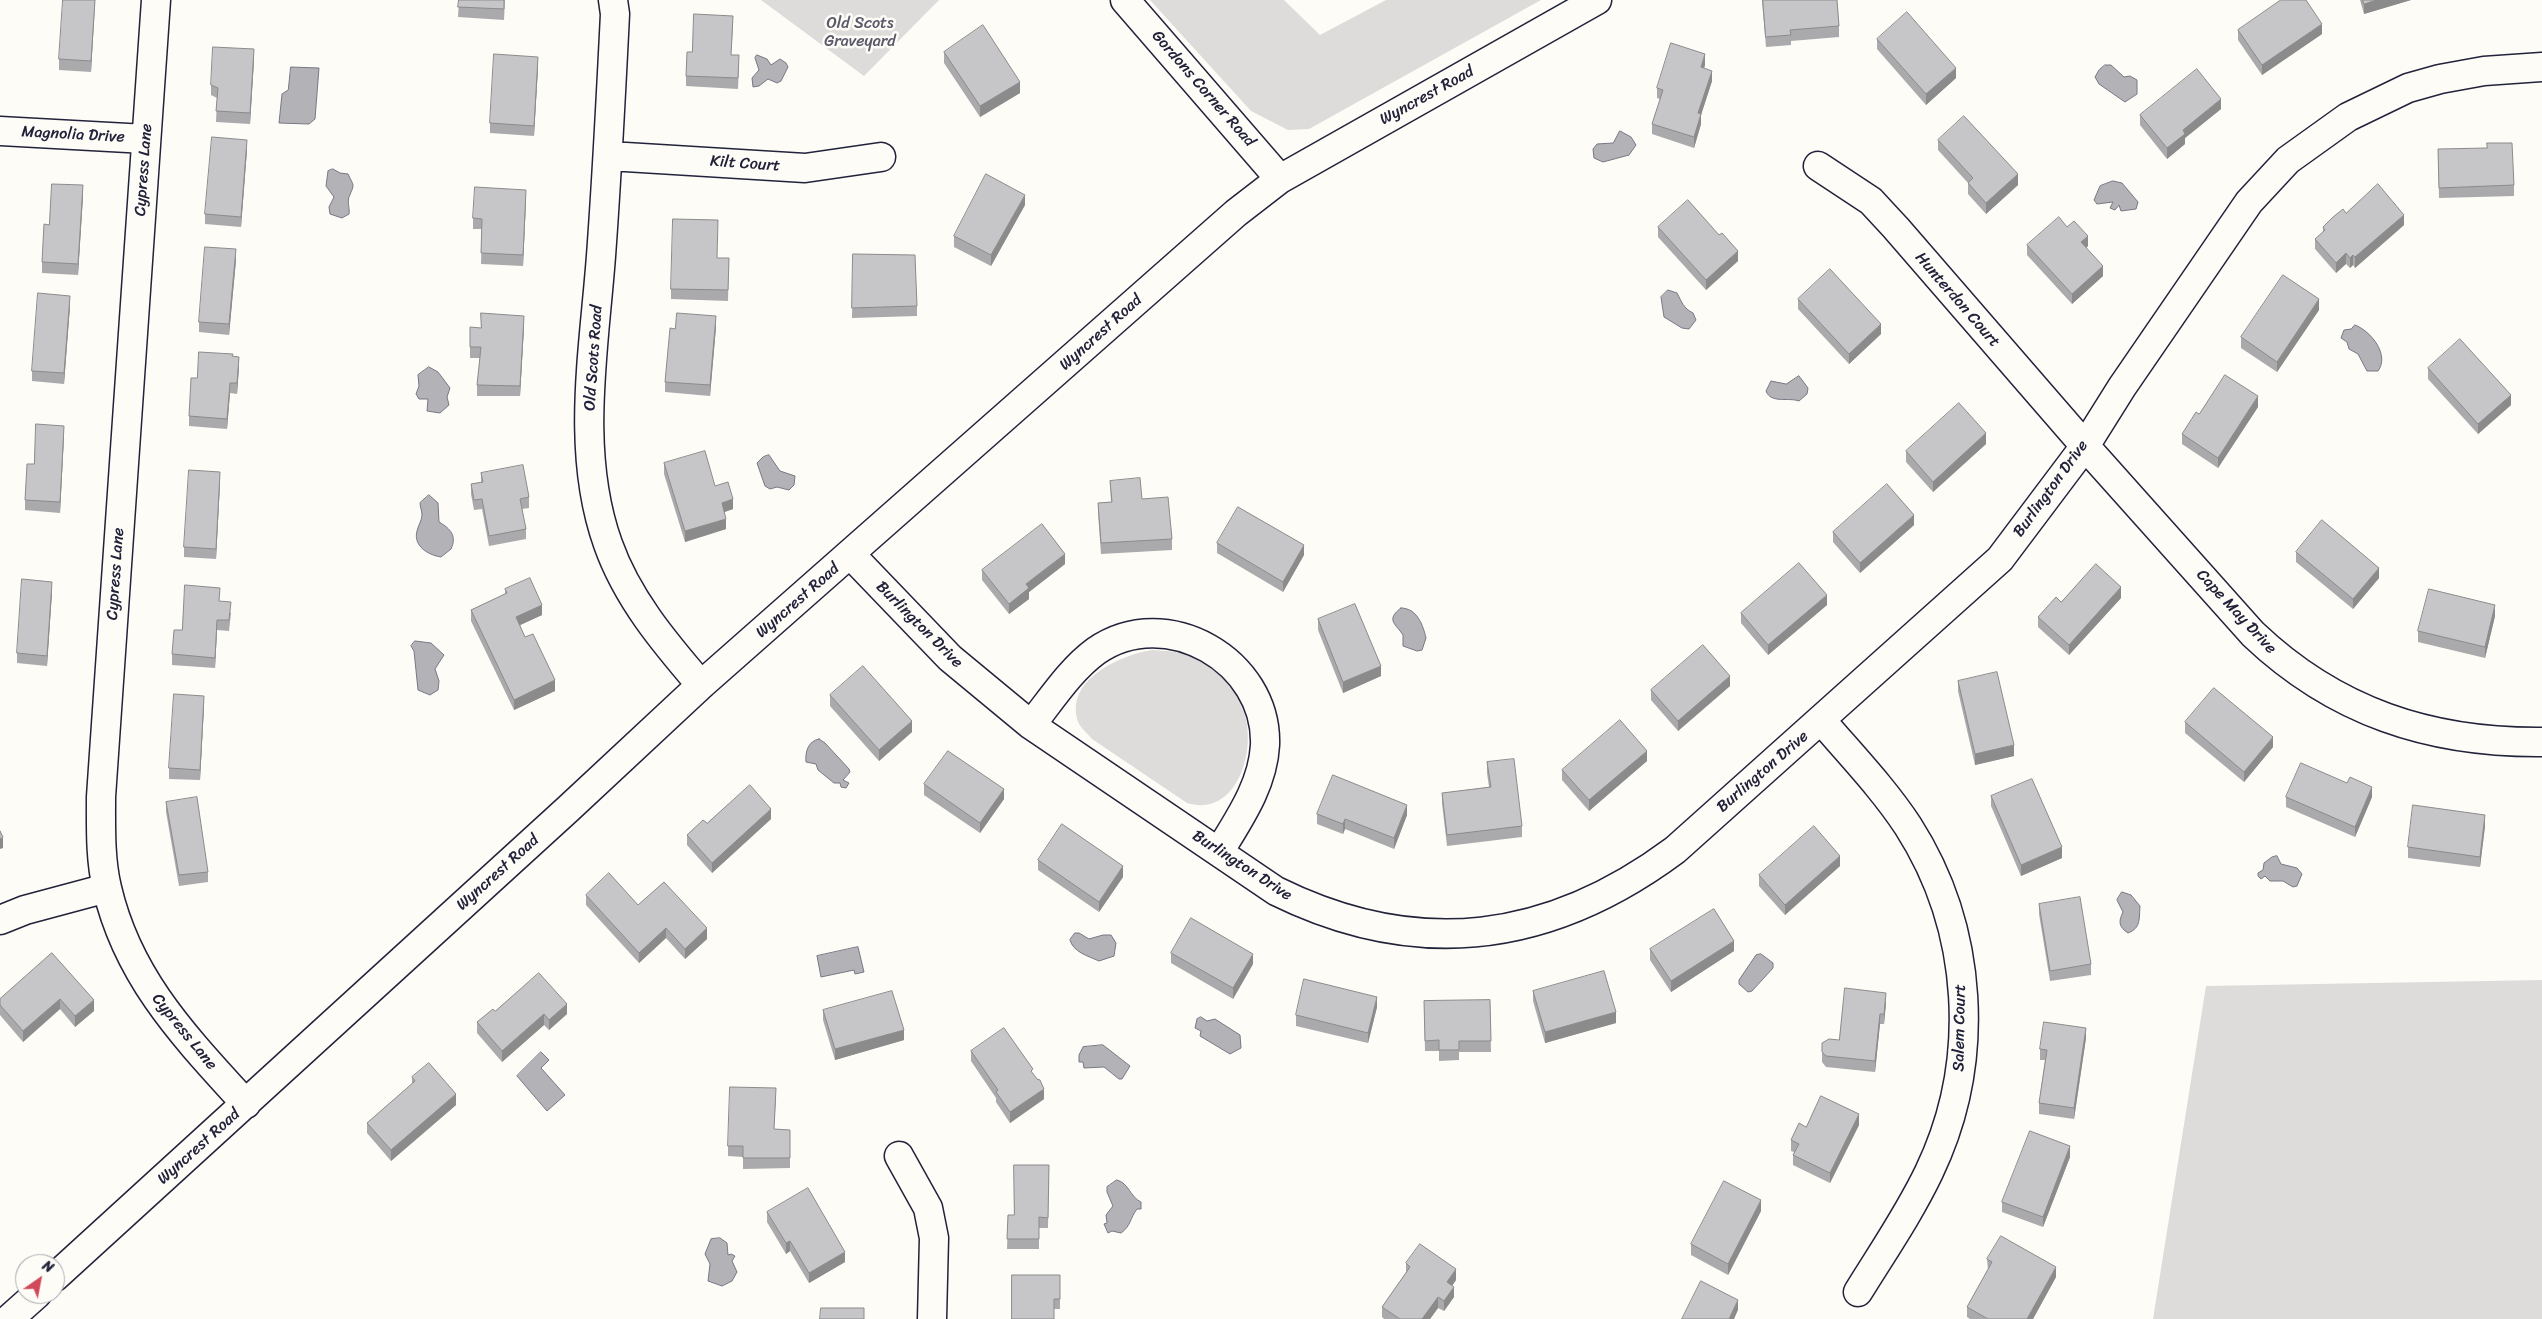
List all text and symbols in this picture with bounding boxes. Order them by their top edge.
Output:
park label: Old Scots Graveyard [824,14,896,52]
street label: Gordons Corner Road [1147,27,1259,151]
street label: Wyncrest Road [1377,62,1477,130]
street label: Magnolia Drive [21,123,125,147]
street label: Cypress Lane [131,123,157,217]
street label: Kilt Court [709,152,781,176]
street label: Hunterdon Court [1910,249,2004,351]
street label: Wyncrest Road [1056,291,1146,375]
street label: Old Scots Road [581,305,607,411]
street label: Burlington Drive [2009,437,2093,541]
street label: Cypress Lane [103,527,129,621]
street label: Wyncrest Road [752,560,844,642]
street label: Cape May Drive [2192,566,2280,658]
street label: Burlington Drive [872,578,966,672]
street label: Burlington Drive [1713,727,1813,817]
street label: Burlington Drive [1189,827,1295,905]
street label: Wyncrest Road [453,831,543,915]
street label: Salem Court [1950,984,1970,1072]
street label: Cypress Lane [147,990,221,1074]
street label: Wyncrest Road [154,1105,244,1189]
north arrow [15,1254,65,1304]
text: N [37,1254,59,1280]

